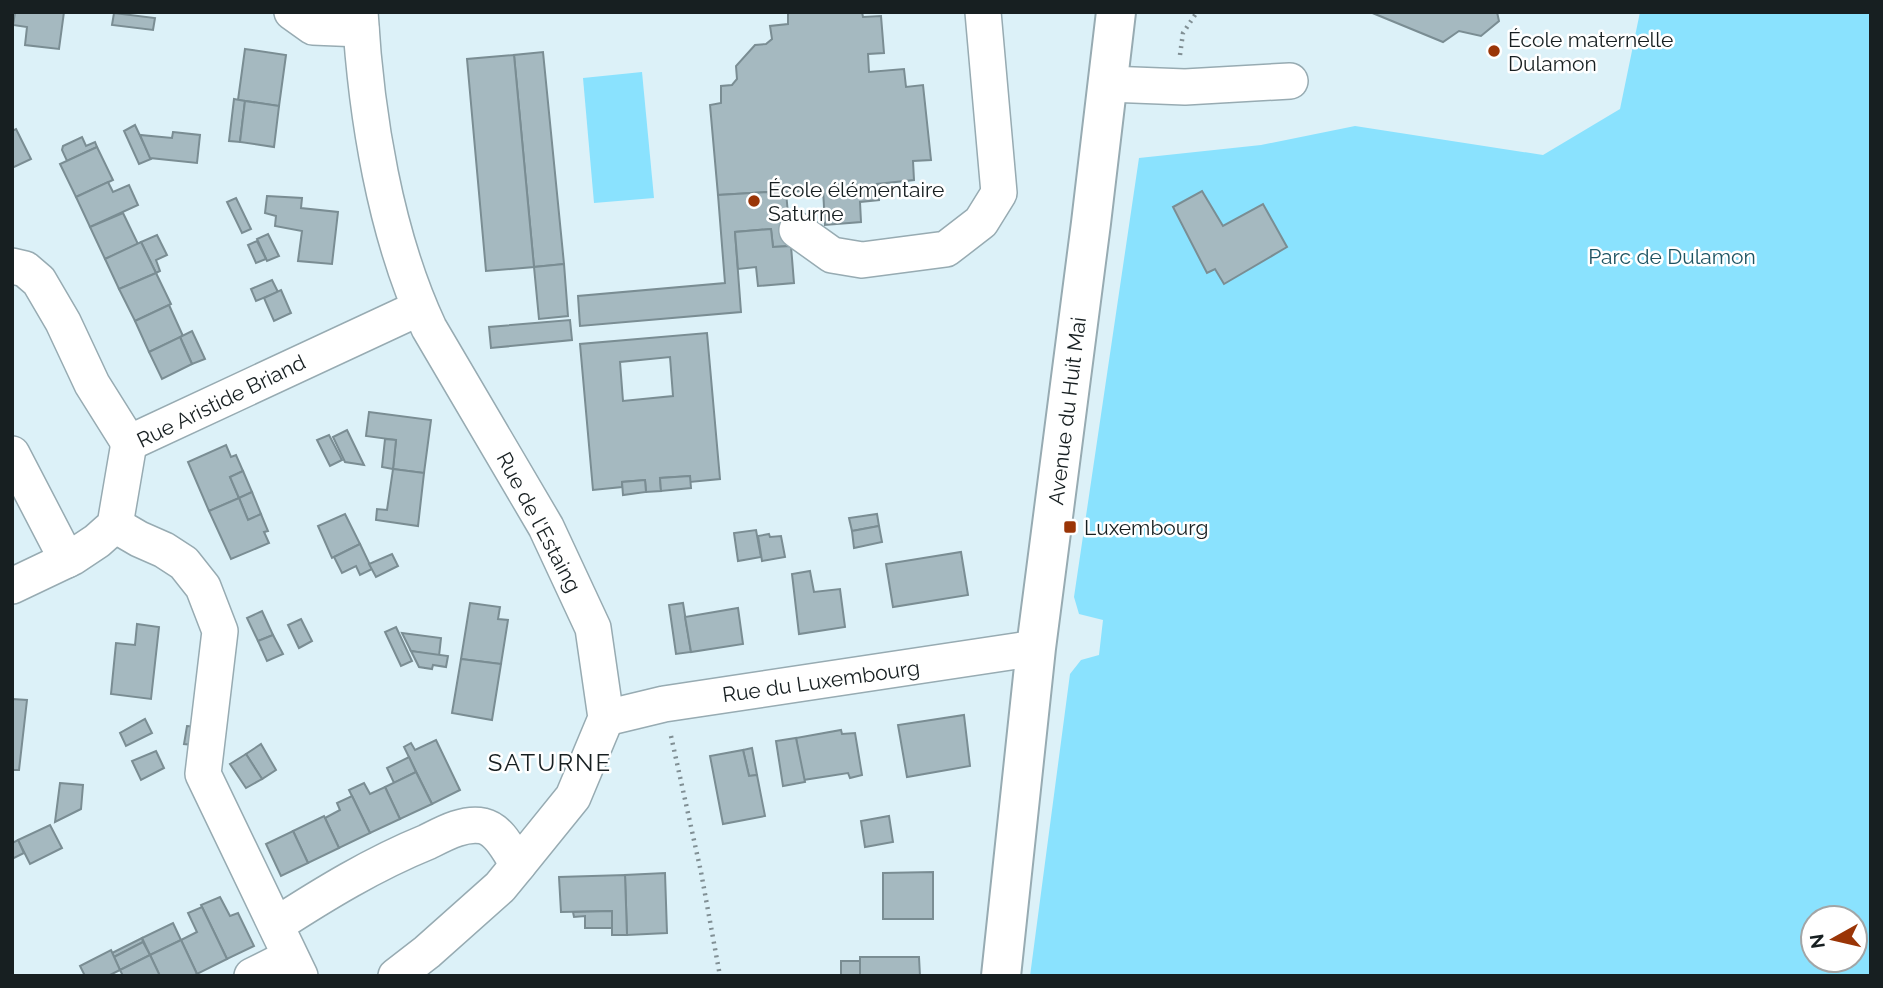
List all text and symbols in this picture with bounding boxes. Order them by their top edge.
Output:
place label: École maternelle Dulamon [1508,27,1673,76]
marker: École maternelle Dulamon [1486,43,1502,59]
place label: École élémentaire Saturne [768,177,944,226]
marker: École élémentaire Saturne [746,193,762,209]
park label: Parc de Dulamon [1588,244,1756,269]
street label: Avenue du Huit Mai [1043,316,1091,506]
street label: Rue Aristide Briand [133,349,309,453]
street label: Rue de l'Estaing [492,448,586,596]
place label: Luxembourg [1084,515,1208,540]
marker: Luxembourg [1062,519,1078,535]
street label: Rue du Luxembourg [721,655,921,707]
district label: SATURNE [488,748,612,777]
north arrow [1799,904,1869,974]
text: N [1805,933,1829,950]

